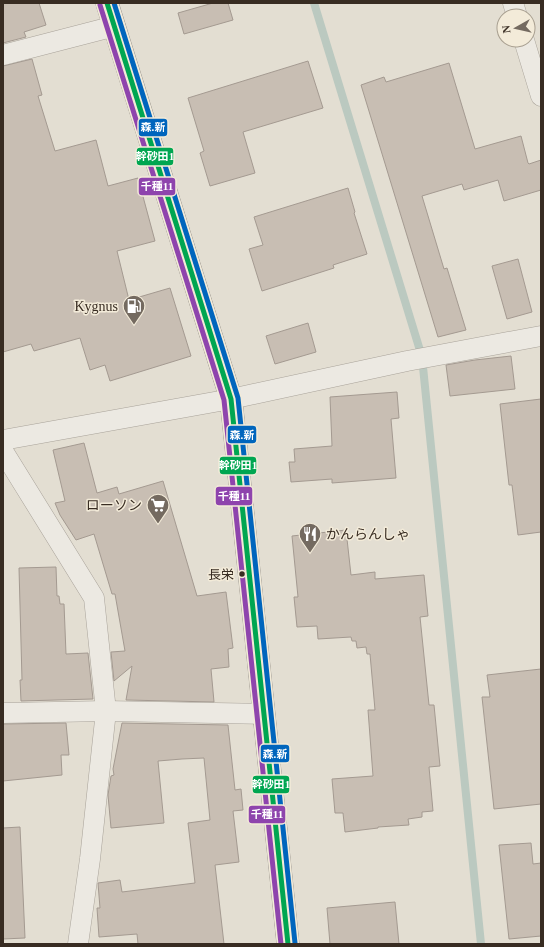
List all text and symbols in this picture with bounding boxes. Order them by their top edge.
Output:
north arrow [496,8,536,48]
text: N [500,25,513,34]
line badge: 森.新 [138,118,168,137]
text: 森.新 [141,121,165,133]
line badge: 幹砂田1 [136,147,174,166]
text: 幹砂田1 [136,150,174,162]
line badge: 千種11 [138,177,176,196]
text: 千種11 [141,180,173,192]
fuel station icon: Kygnus [121,293,147,326]
place label: Kygnus [74,299,118,314]
line badge: 森.新 [227,425,257,444]
text: 森.新 [230,429,254,441]
line badge: 幹砂田1 [219,456,257,475]
text: 幹砂田1 [219,459,257,471]
line badge: 千種11 [215,486,253,506]
text: 千種11 [218,490,250,502]
supermarket icon: ローソン [145,492,171,525]
place label: ローソン [86,498,142,513]
restaurant icon: かんらんしゃ [297,521,323,554]
place label: かんらんしゃ [326,527,410,542]
place label: 長栄 [208,567,234,582]
marker: 長栄 [237,569,247,579]
line badge: 森.新 [260,744,290,763]
text: 森.新 [263,748,287,760]
line badge: 幹砂田1 [252,775,290,794]
text: 幹砂田1 [252,778,290,790]
line badge: 千種11 [248,805,286,824]
text: 千種11 [251,808,283,820]

